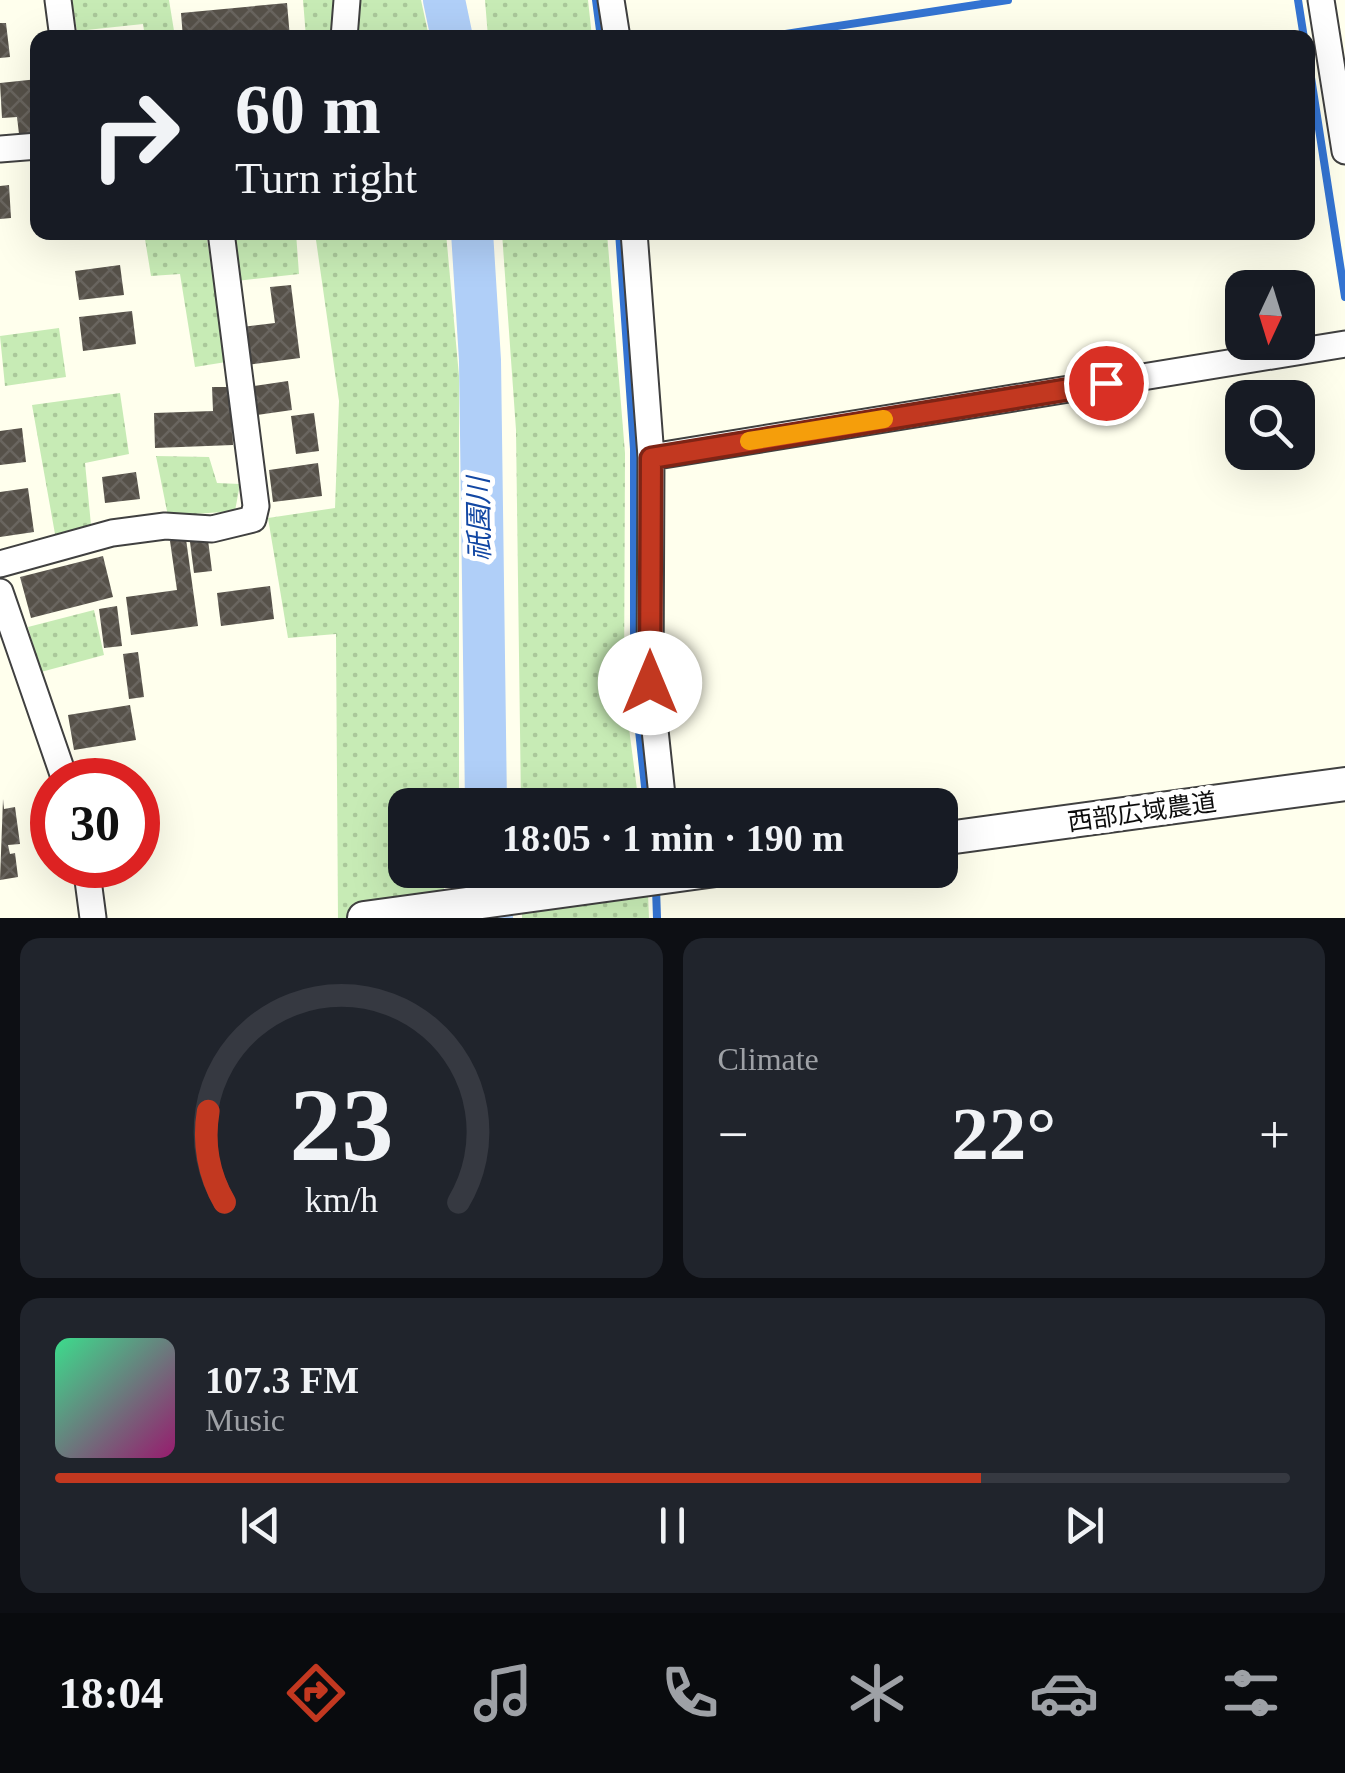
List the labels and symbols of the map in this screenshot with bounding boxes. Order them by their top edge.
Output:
north arrow [1225,270,1315,360]
pin [1064,341,1149,426]
water label: 祇園川 [463,474,495,561]
position arrow [598,631,702,735]
speed limit sign: 30 [30,758,160,888]
street label: 西部広域農道 [1066,788,1218,836]

